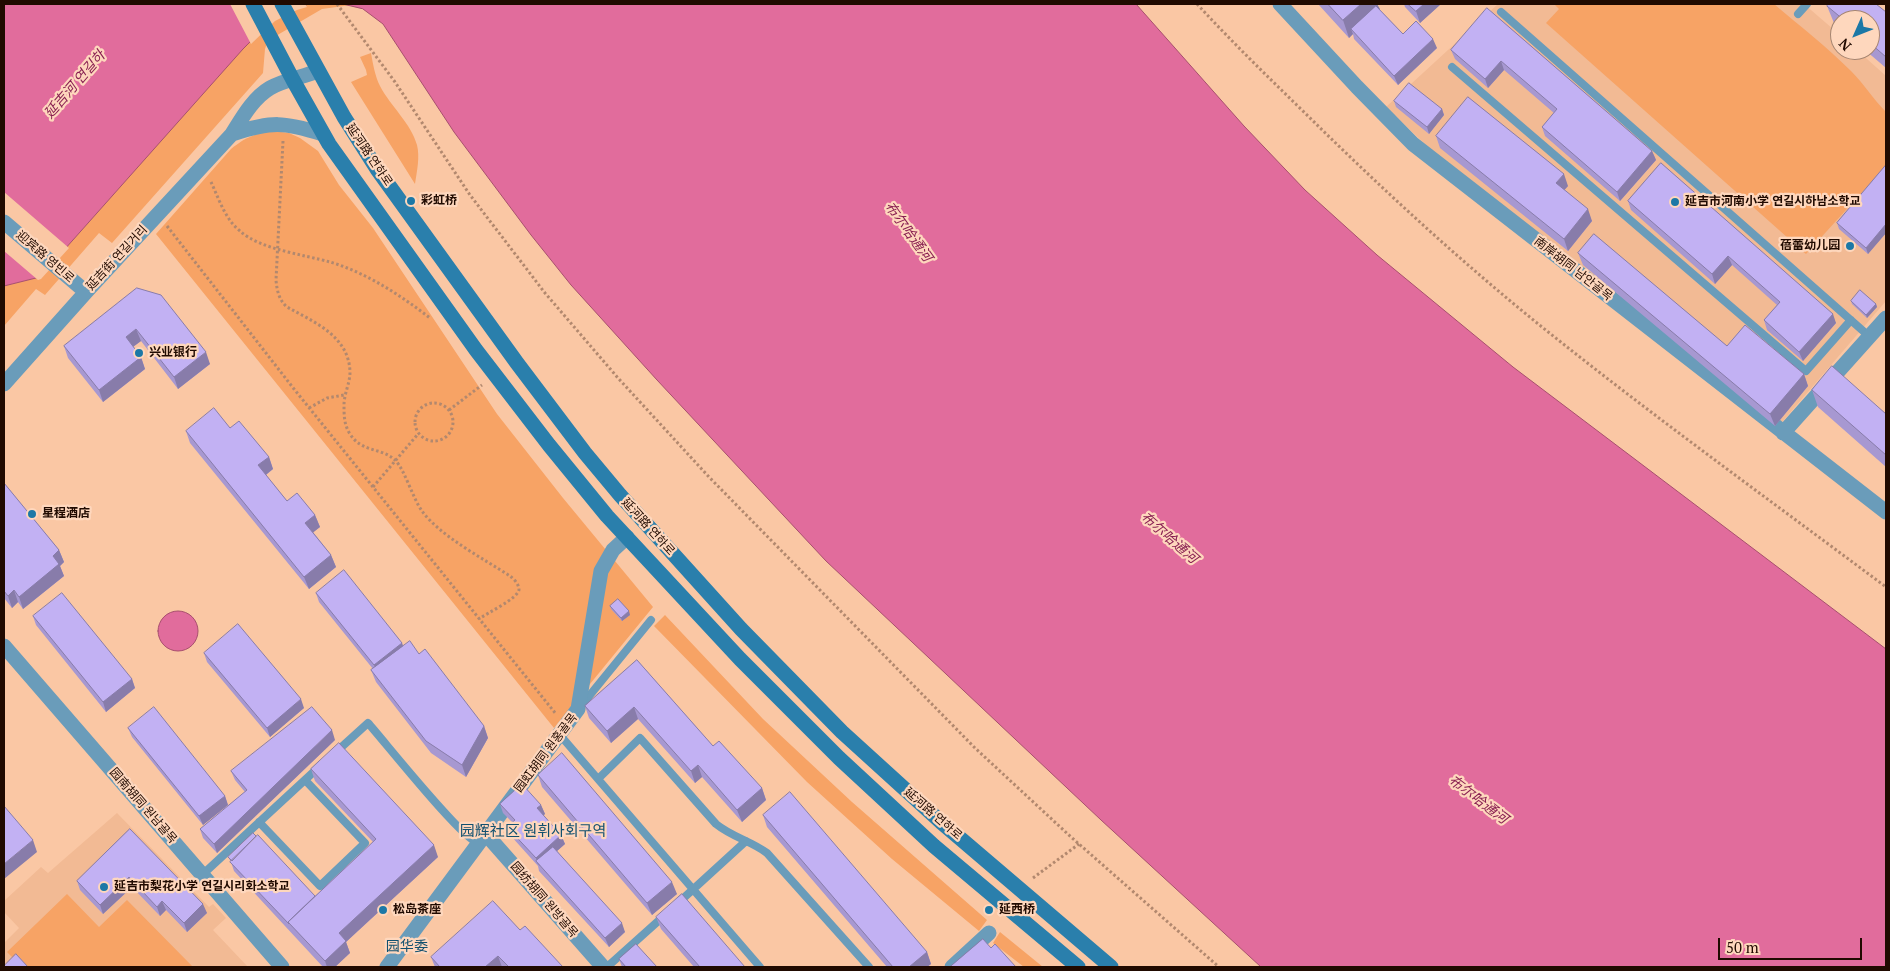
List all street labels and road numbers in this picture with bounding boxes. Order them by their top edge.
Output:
street label: 延河路 연하로 [343,121,395,189]
street label: 延吉街 연길거리 [83,223,151,293]
street label: 迎宾路 영빈로 [13,228,77,286]
street label: 南岸胡同 남안골목 [1531,234,1615,304]
street label: 延河路 연하로 [619,495,677,559]
street label: 园虹胡同 원홍골목 [512,711,580,795]
street label: 园南胡同 원남골목 [106,765,180,847]
street label: 延河路 연하로 [901,785,965,843]
street label: 园纺胡同 원방골목 [507,859,581,941]

